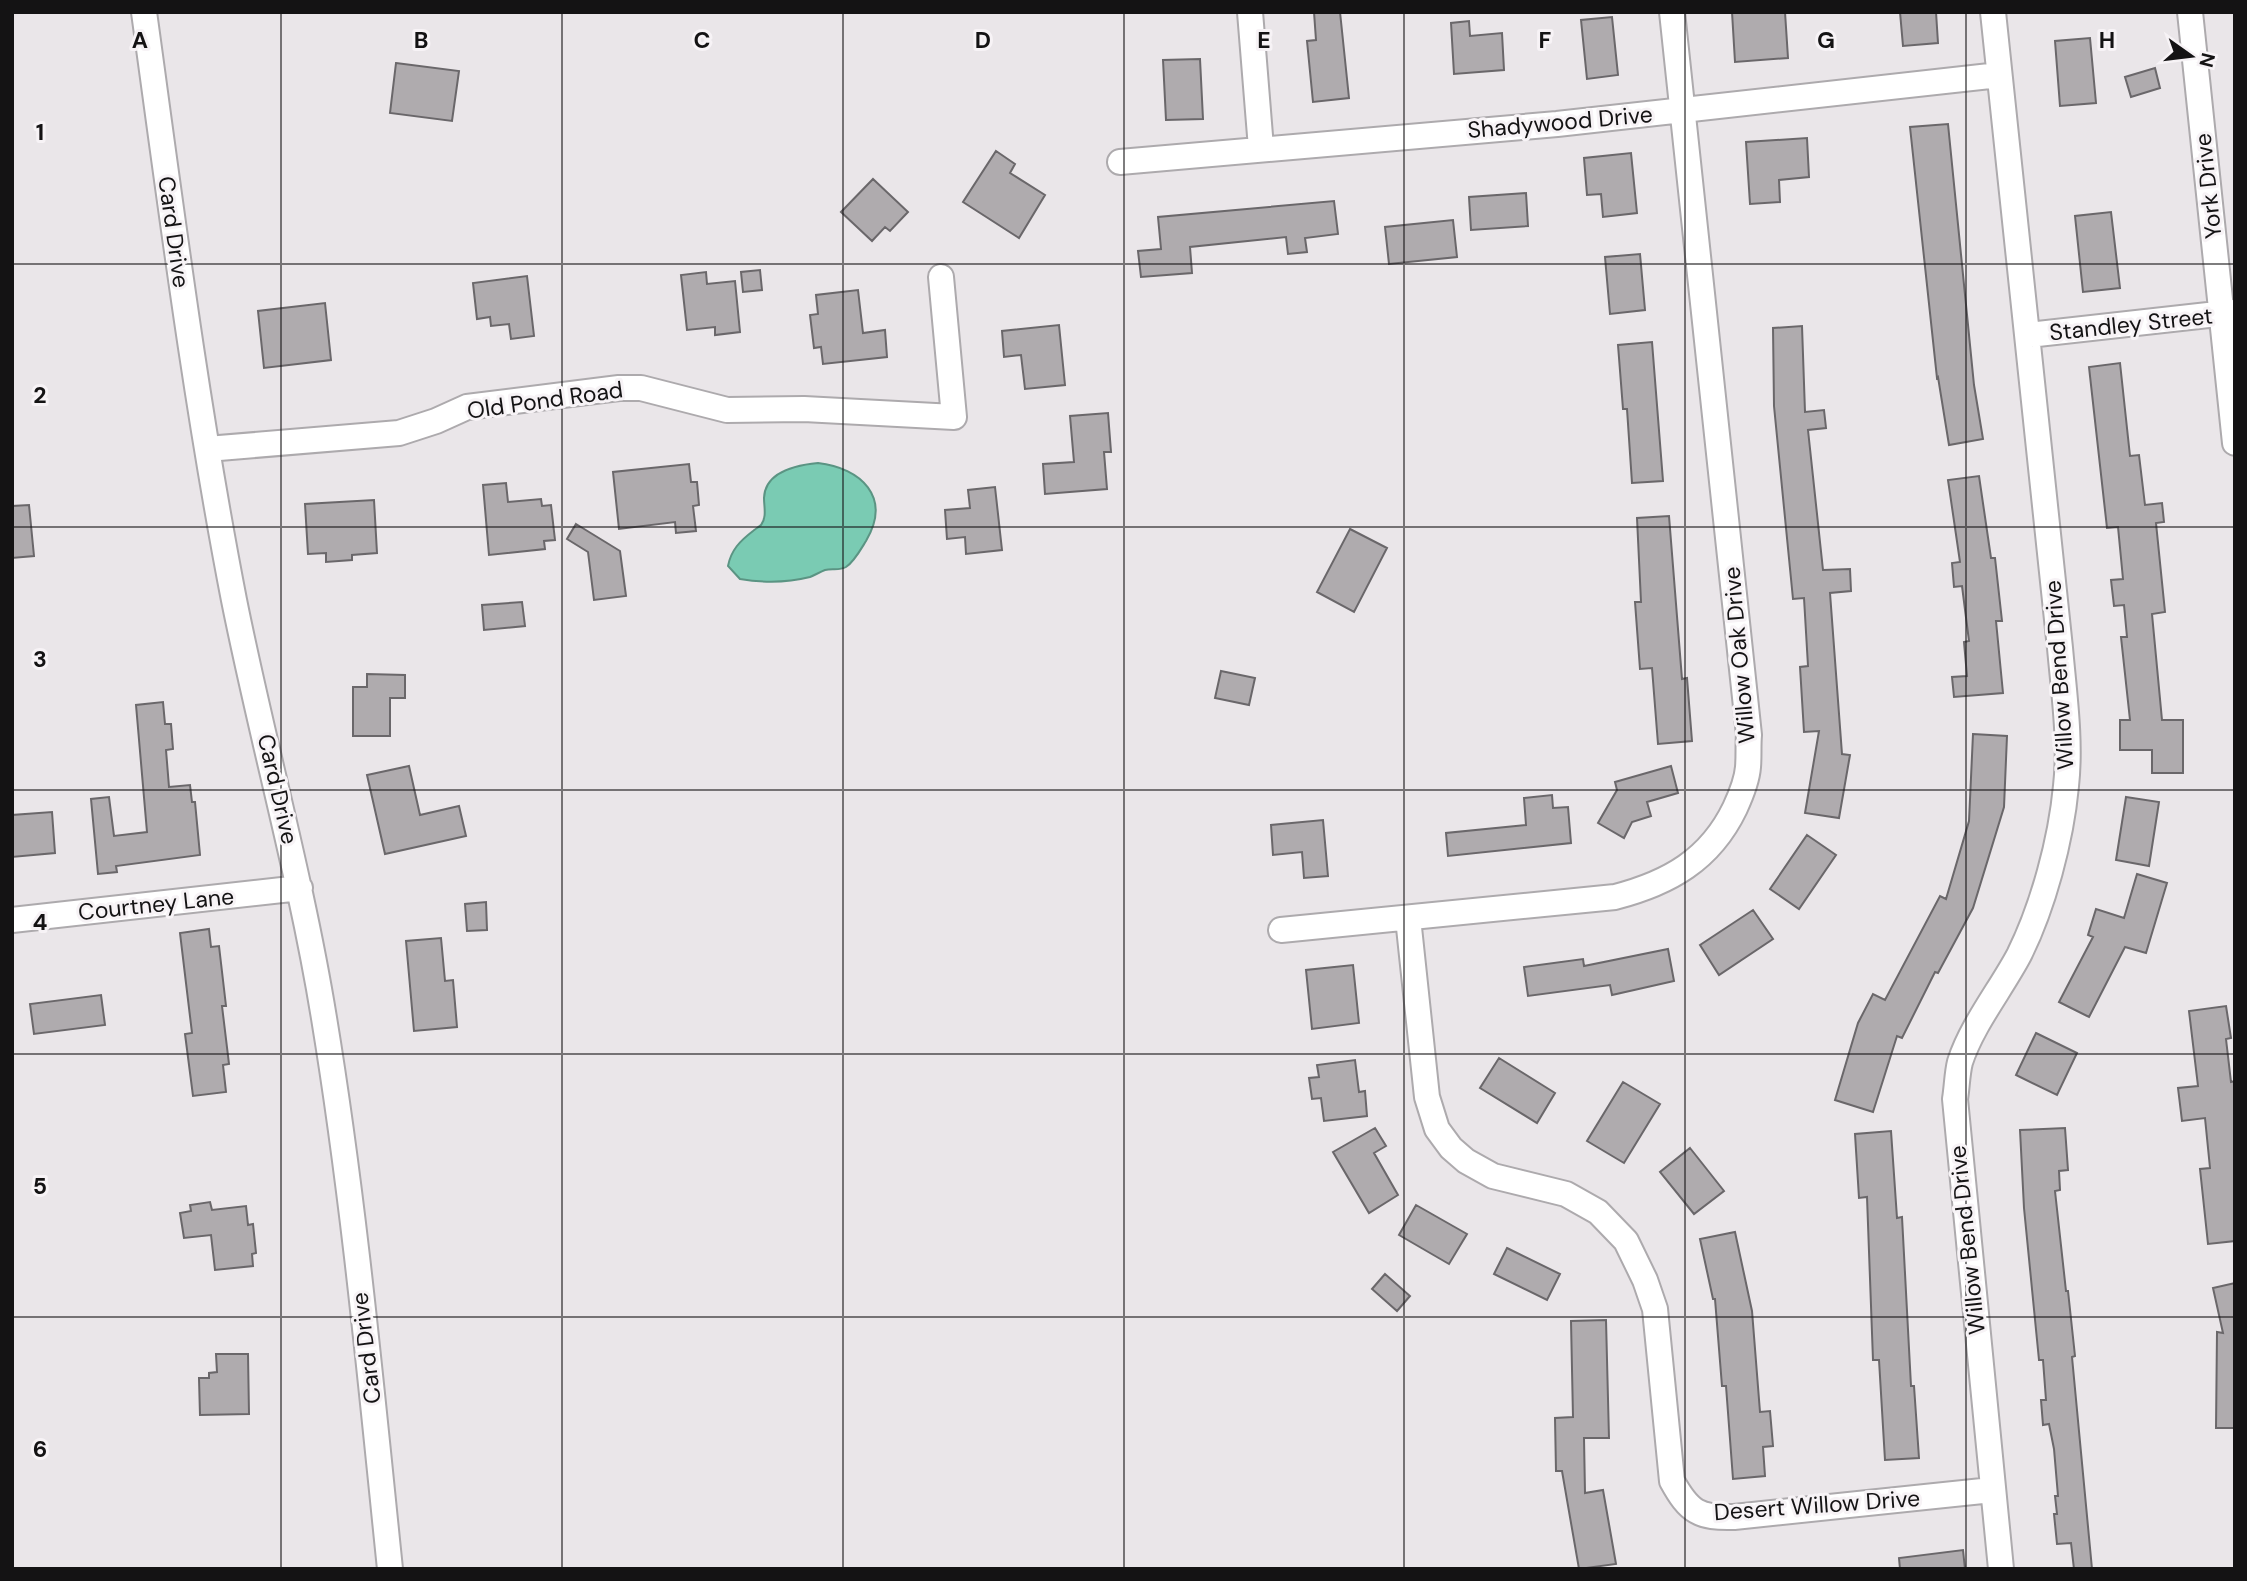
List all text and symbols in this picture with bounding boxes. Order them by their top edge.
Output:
north arrow [2156,21,2226,91]
text: A [132,25,148,55]
text: B [414,25,428,55]
text: C [694,25,710,55]
text: D [975,25,991,55]
text: E [1257,25,1271,55]
text: F [1539,25,1552,55]
text: G [1817,25,1835,55]
text: H [2099,25,2115,55]
text: N [2193,50,2221,70]
street label: Shadywood Drive [1466,99,1654,145]
text: 1 [36,117,44,147]
street label: York Drive [2188,132,2228,240]
street label: Card Drive [151,174,197,290]
street label: Standley Street [2048,300,2214,348]
street label: Old Pond Road [465,374,625,426]
text: 2 [33,380,47,410]
street label: Willow Oak Drive [1716,565,1762,745]
street label: Willow Bend Drive [2037,579,2081,771]
text: 3 [33,644,47,674]
street label: Card Drive [251,731,305,847]
street label: Courtney Lane [77,881,235,927]
text: 4 [33,907,48,937]
street label: Willow Bend Drive [1942,1144,1992,1336]
text: 5 [33,1171,47,1201]
street label: Card Drive [344,1291,388,1405]
text: 6 [33,1434,47,1464]
street label: Desert Willow Drive [1713,1483,1921,1527]

